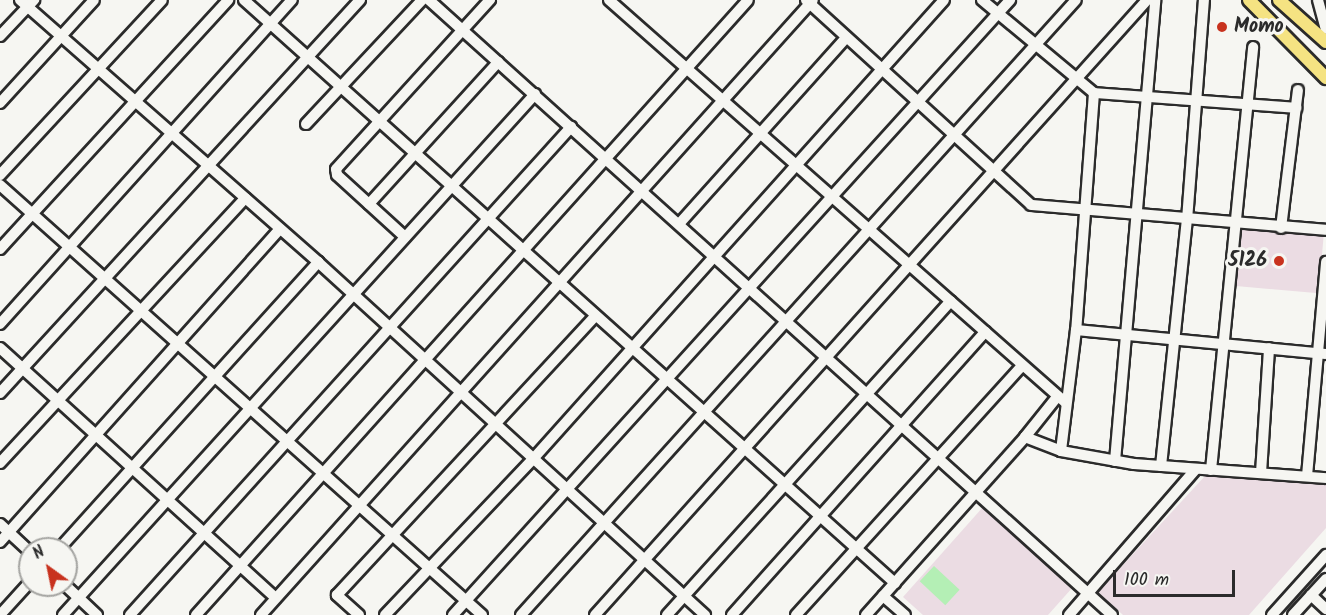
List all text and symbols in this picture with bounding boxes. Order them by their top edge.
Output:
place label: Momo [1234,15,1284,39]
marker: Momo [1215,20,1229,34]
place label: 5126 [1228,249,1267,273]
marker: 5126 [1272,254,1286,268]
north arrow [18,537,78,597]
text: N [28,540,50,566]
scale bar [1116,558,1238,596]
text: 100 m [1124,566,1169,595]

